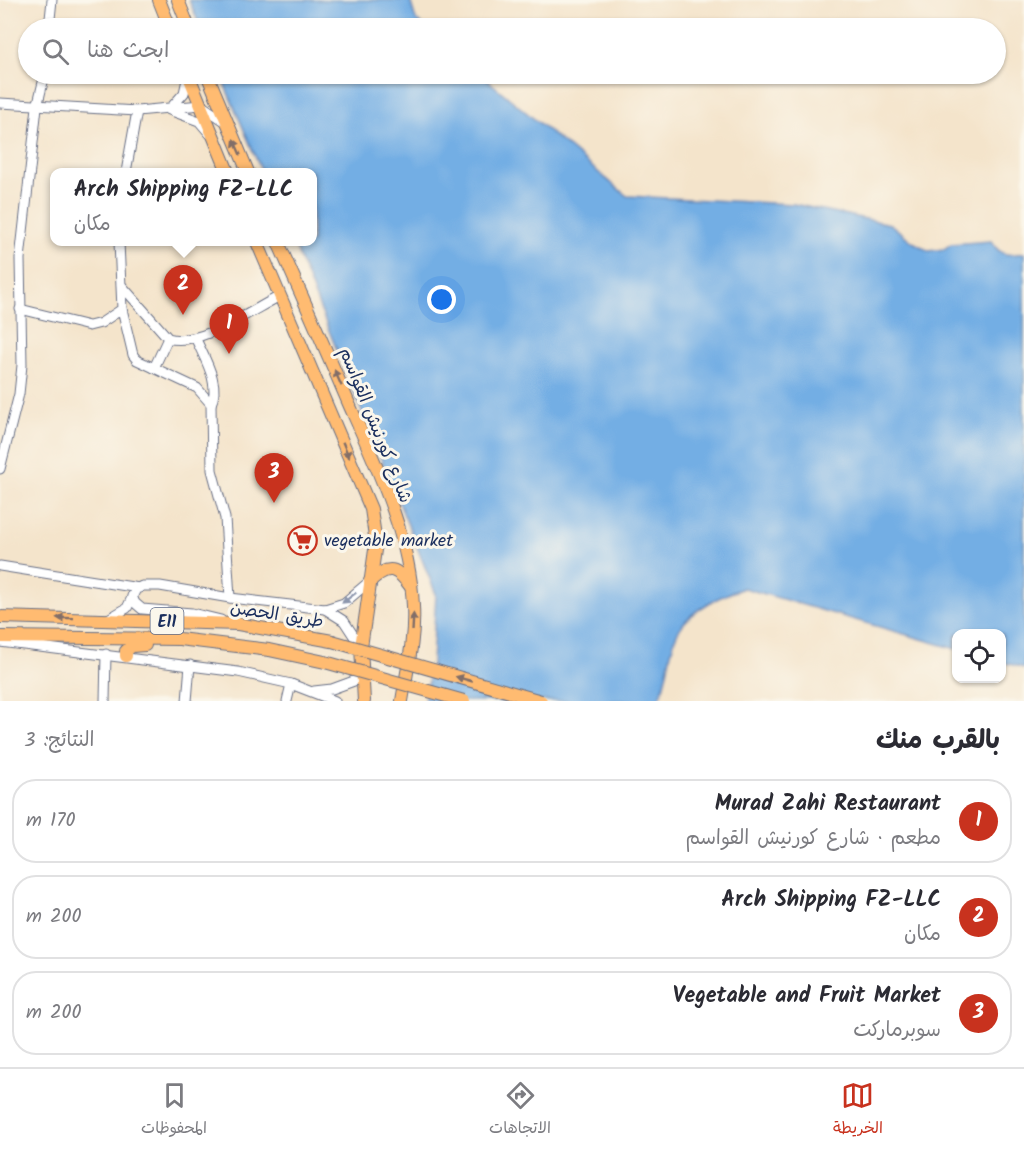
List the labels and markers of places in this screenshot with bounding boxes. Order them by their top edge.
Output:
pin: 2 [164,266,202,315]
pin: 1 [210,304,248,354]
pin: 3 [254,454,294,503]
supermarket icon: vegetable market [287,524,319,556]
place label: vegetable market [324,527,454,556]

